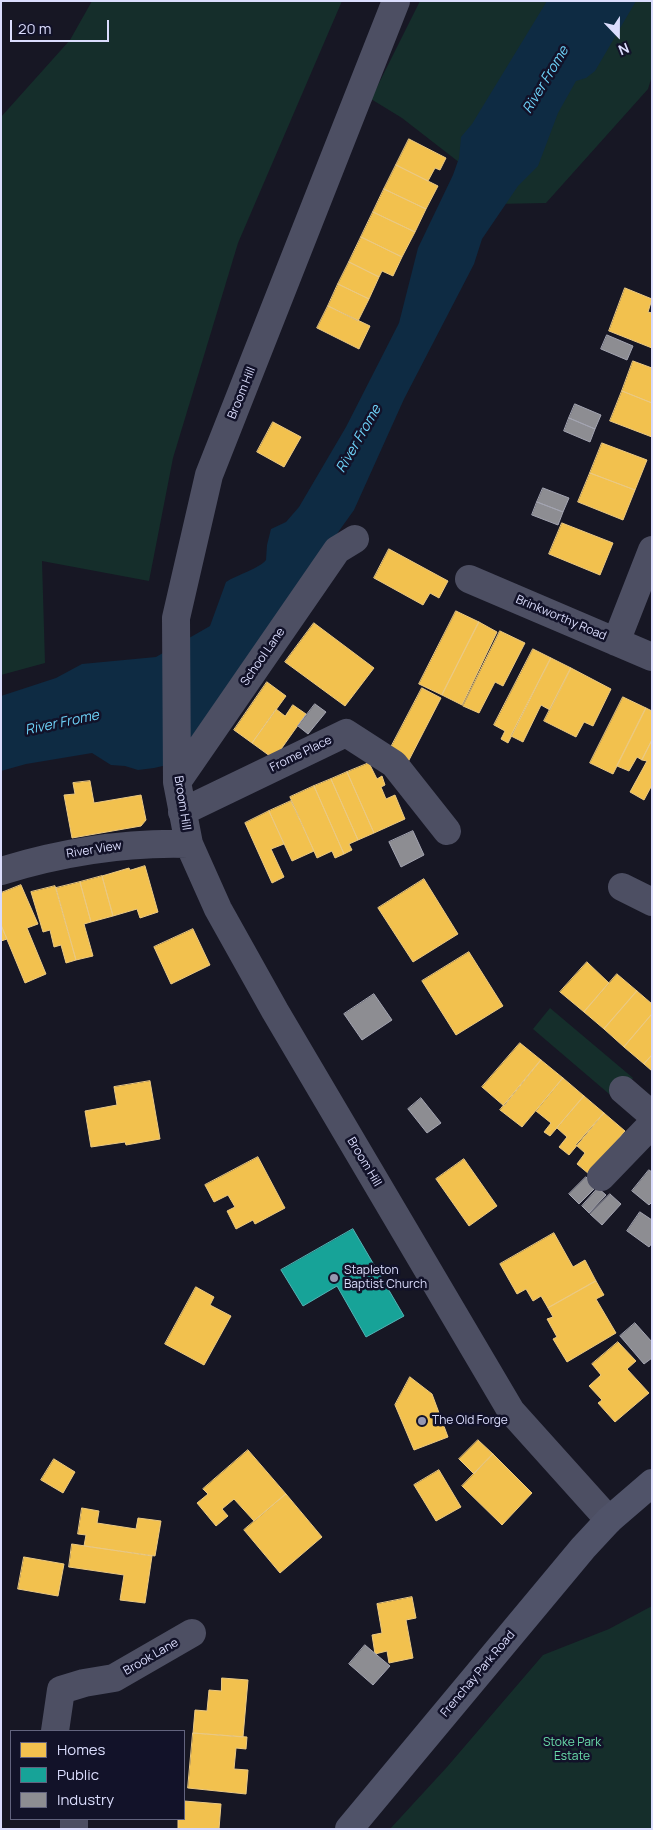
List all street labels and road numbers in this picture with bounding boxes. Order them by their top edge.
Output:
street label: Broom Hill [225,365,259,421]
street label: Brinkworthy Road [514,592,608,644]
street label: School Lane [238,625,288,689]
street label: Frome Place [268,733,334,775]
street label: Broom Hill [171,775,193,831]
street label: River View [65,839,123,861]
street label: Broom Hill [344,1135,384,1189]
street label: Frenchay Park Road [438,1628,518,1720]
street label: Brook Lane [121,1636,181,1678]

